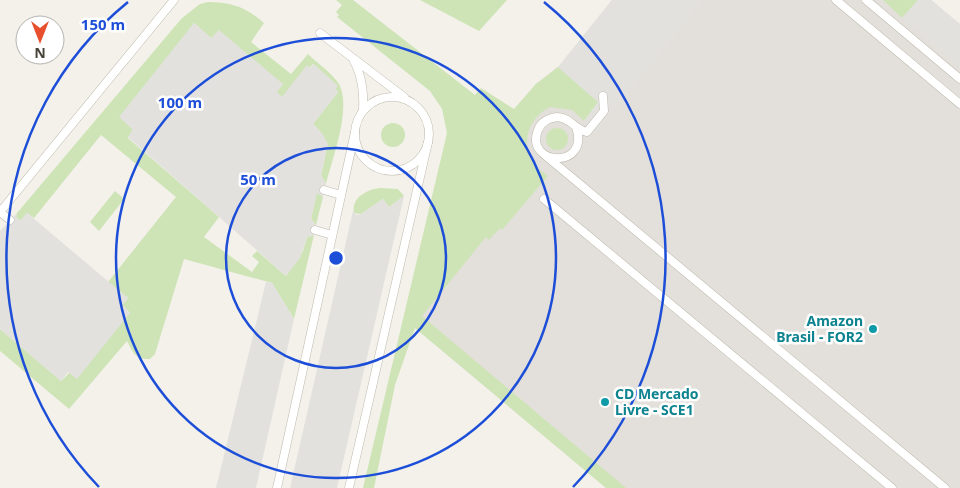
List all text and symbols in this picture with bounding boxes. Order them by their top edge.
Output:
text: 150 m [81,14,125,34]
north arrow [15,15,65,65]
text: N [34,44,46,63]
text: 100 m [158,92,202,112]
text: 50 m [240,169,276,189]
centre of rings [327,249,345,267]
place label: Amazon Brasil - FOR2 [776,311,863,346]
marker: Amazon Brasil - FOR2 [867,323,879,335]
place label: CD Mercado Livre - SCE1 [615,384,699,419]
marker: CD Mercado Livre - SCE1 [599,396,611,408]

